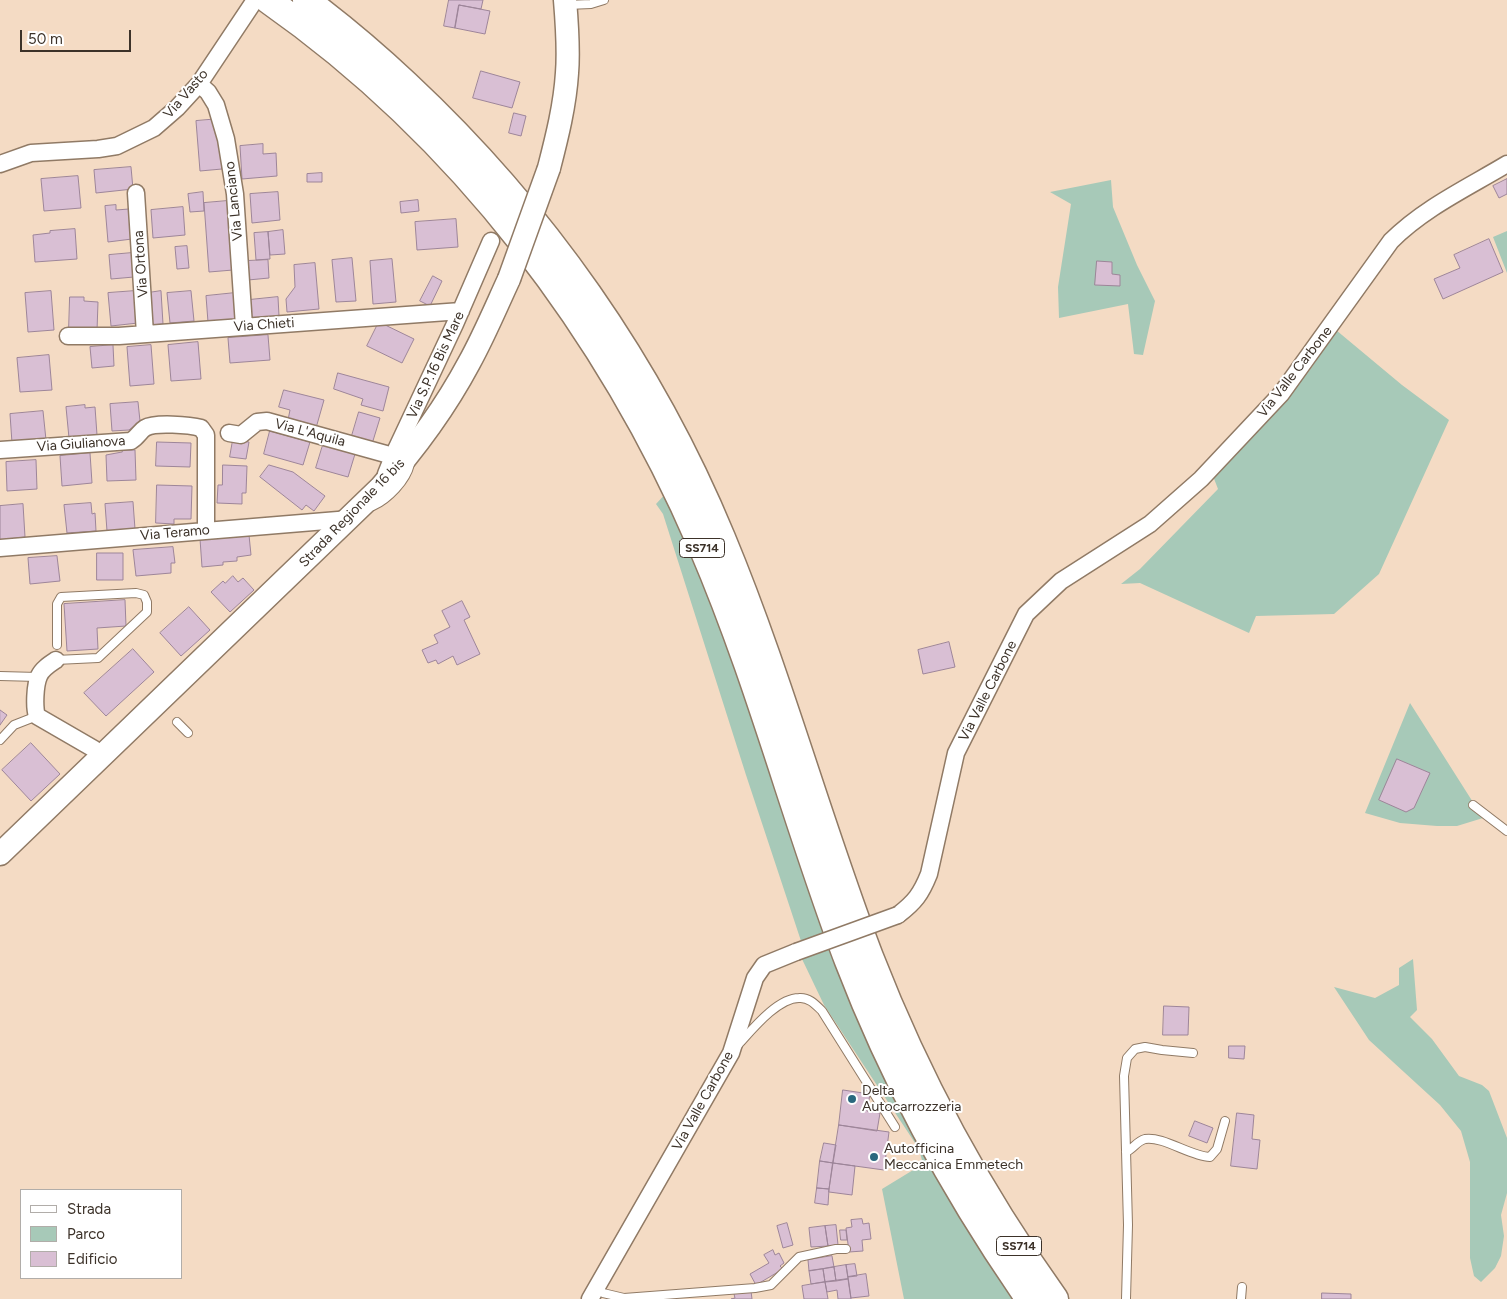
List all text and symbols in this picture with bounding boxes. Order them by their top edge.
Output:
scale bar [22,20,134,52]
text: 50 m [28,30,63,48]
street label: Via Vasto [160,66,212,122]
street label: Via Lanciano [221,161,247,241]
street label: Via Ortona [130,230,152,298]
street label: Via S.P.16 Bis Mare [404,309,468,421]
street label: Via Chieti [233,314,295,336]
street label: Via Valle Carbone [1254,323,1336,421]
street label: Via L'Aquila [273,416,347,450]
street label: Via Giulianova [36,433,126,455]
street label: Strada Regionale 16 bis [296,455,408,571]
street label: Via Teramo [139,522,211,544]
road number: SS714 [680,538,724,558]
street label: Via Valle Carbone [955,638,1021,744]
street label: Via Valle Carbone [669,1048,737,1154]
place label: Delta Autocarrozzeria [862,1083,961,1116]
marker: Delta Autocarrozzeria [846,1093,858,1105]
place label: Autofficina Meccanica Emmetech [884,1141,1023,1174]
marker: Autofficina Meccanica Emmetech [868,1151,880,1163]
legend [20,1189,182,1279]
text: Strada [67,1200,111,1218]
text: Parco [67,1225,105,1243]
road number: SS714 [996,1236,1042,1256]
text: Edificio [67,1250,117,1268]

